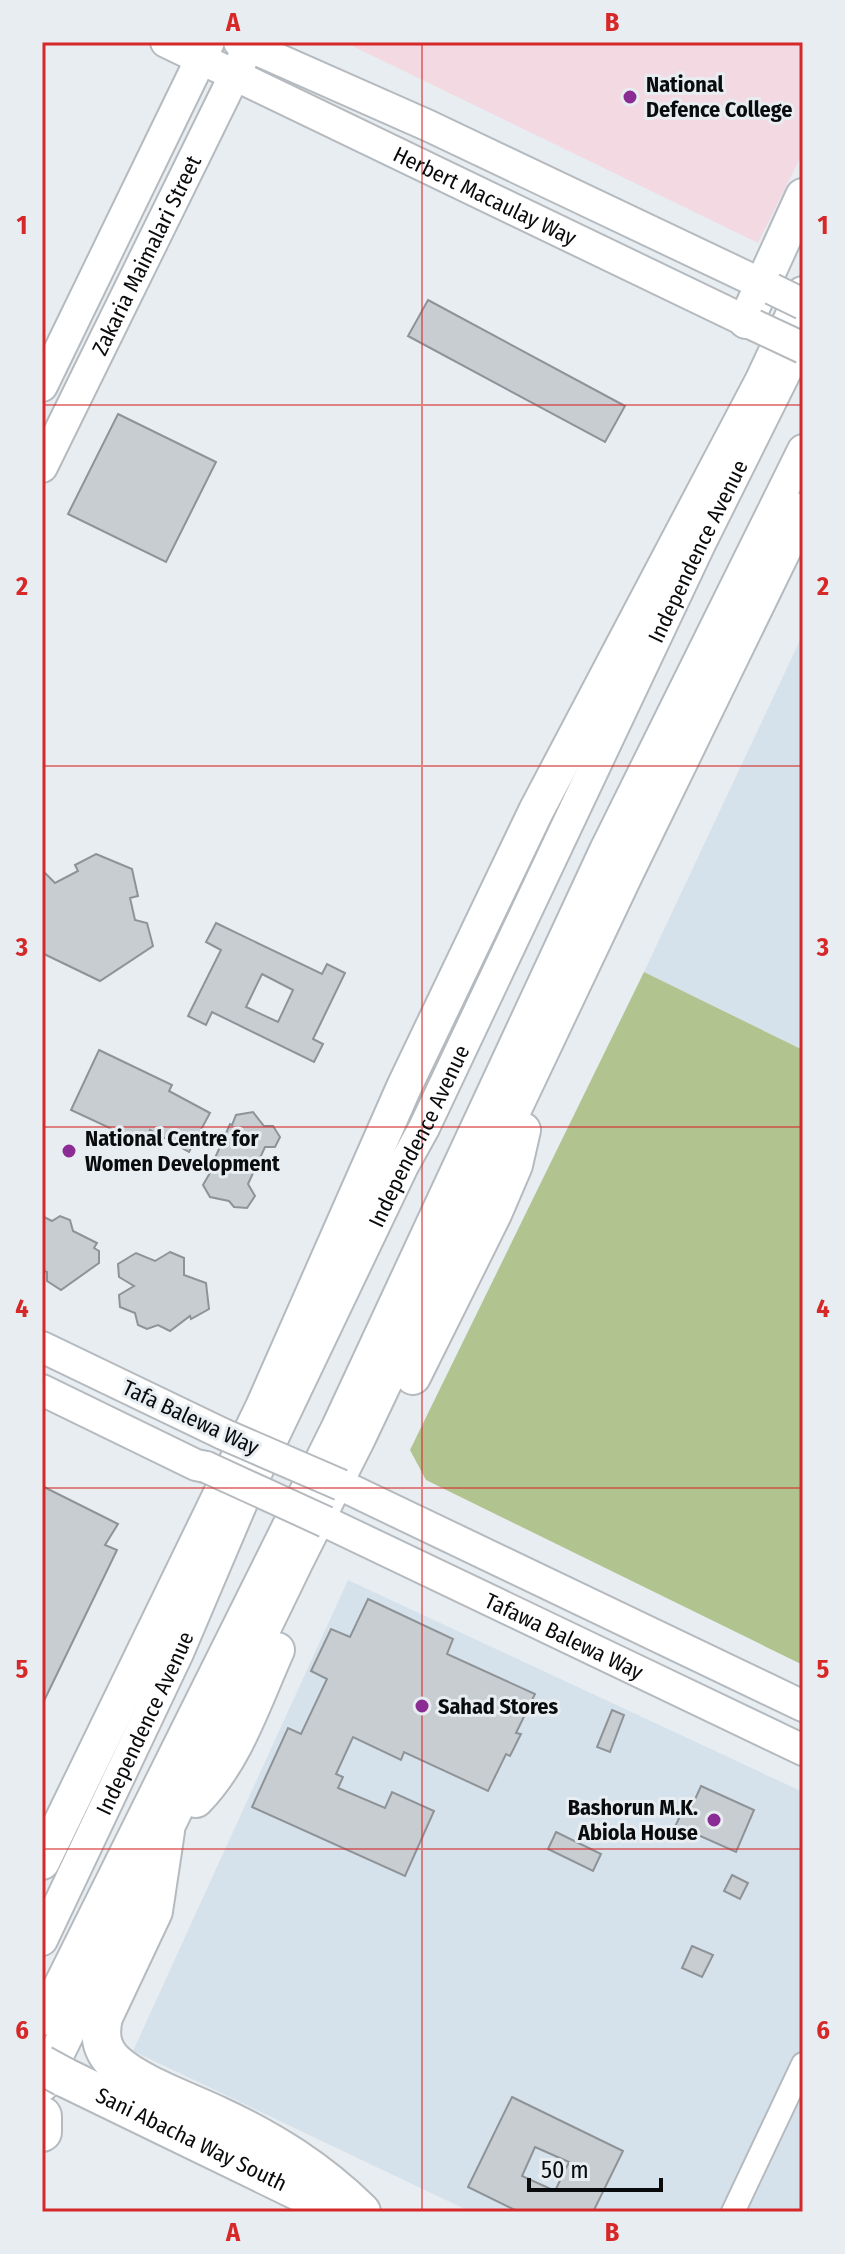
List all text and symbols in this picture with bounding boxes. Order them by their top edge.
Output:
text: A [225,7,241,38]
text: B [605,7,620,38]
place label: National Defence College [646,71,792,123]
marker: National Defence College [621,88,639,106]
street label: Herbert Macaulay Way [389,140,581,252]
street label: Zakaria Maimalari Street [86,150,207,360]
text: 1 [17,210,28,241]
text: 1 [818,210,829,241]
street label: Independence Avenue [642,456,754,647]
text: 2 [15,571,28,602]
text: 2 [816,571,829,602]
text: 3 [15,932,28,963]
text: 3 [816,932,829,963]
street label: Independence Avenue [363,1041,475,1232]
place label: National Centre for Women Development [85,1125,280,1177]
marker: National Centre for Women Development [60,1142,78,1160]
text: 4 [15,1293,29,1324]
text: 4 [816,1293,830,1324]
street label: Tafa Balewa Way [118,1374,263,1461]
street label: Tafawa Balewa Way [480,1587,648,1686]
street label: Independence Avenue [90,1627,200,1819]
text: 5 [16,1654,29,1685]
text: 5 [817,1654,830,1685]
place label: Sahad Stores [438,1693,558,1720]
marker: Sahad Stores [413,1697,431,1715]
place label: Bashorun M.K. Abiola House [568,1794,698,1846]
marker: Bashorun M.K. Abiola House [705,1811,723,1829]
text: 6 [15,2015,29,2046]
text: 6 [816,2015,830,2046]
street label: Sani Abacha Way South [92,2082,291,2197]
scale bar [529,2142,661,2192]
text: 50 m [541,2156,589,2184]
text: A [225,2217,241,2248]
text: B [605,2217,620,2248]

